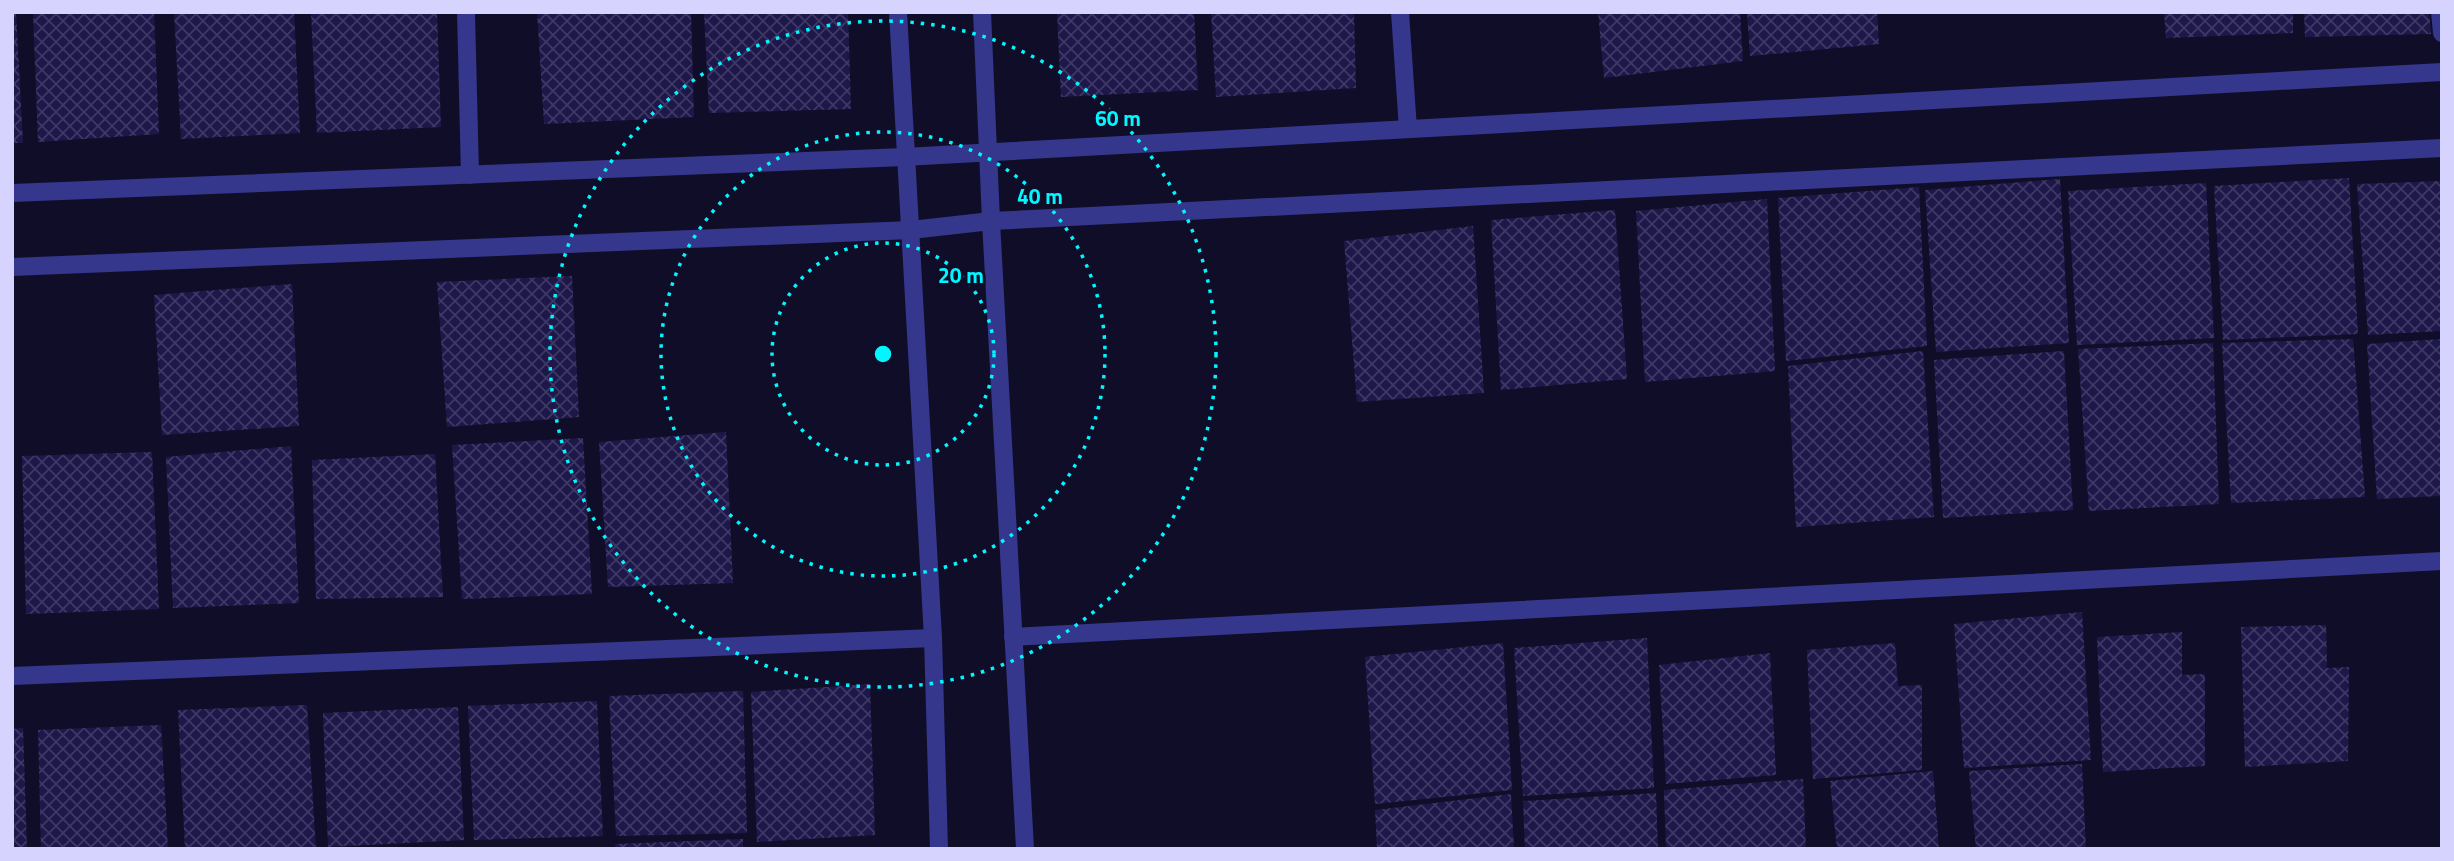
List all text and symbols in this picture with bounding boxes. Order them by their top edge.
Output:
text: 60 m [1095,102,1141,134]
text: 40 m [1017,180,1063,212]
text: 20 m [938,259,984,291]
centre of rings [871,342,895,366]

